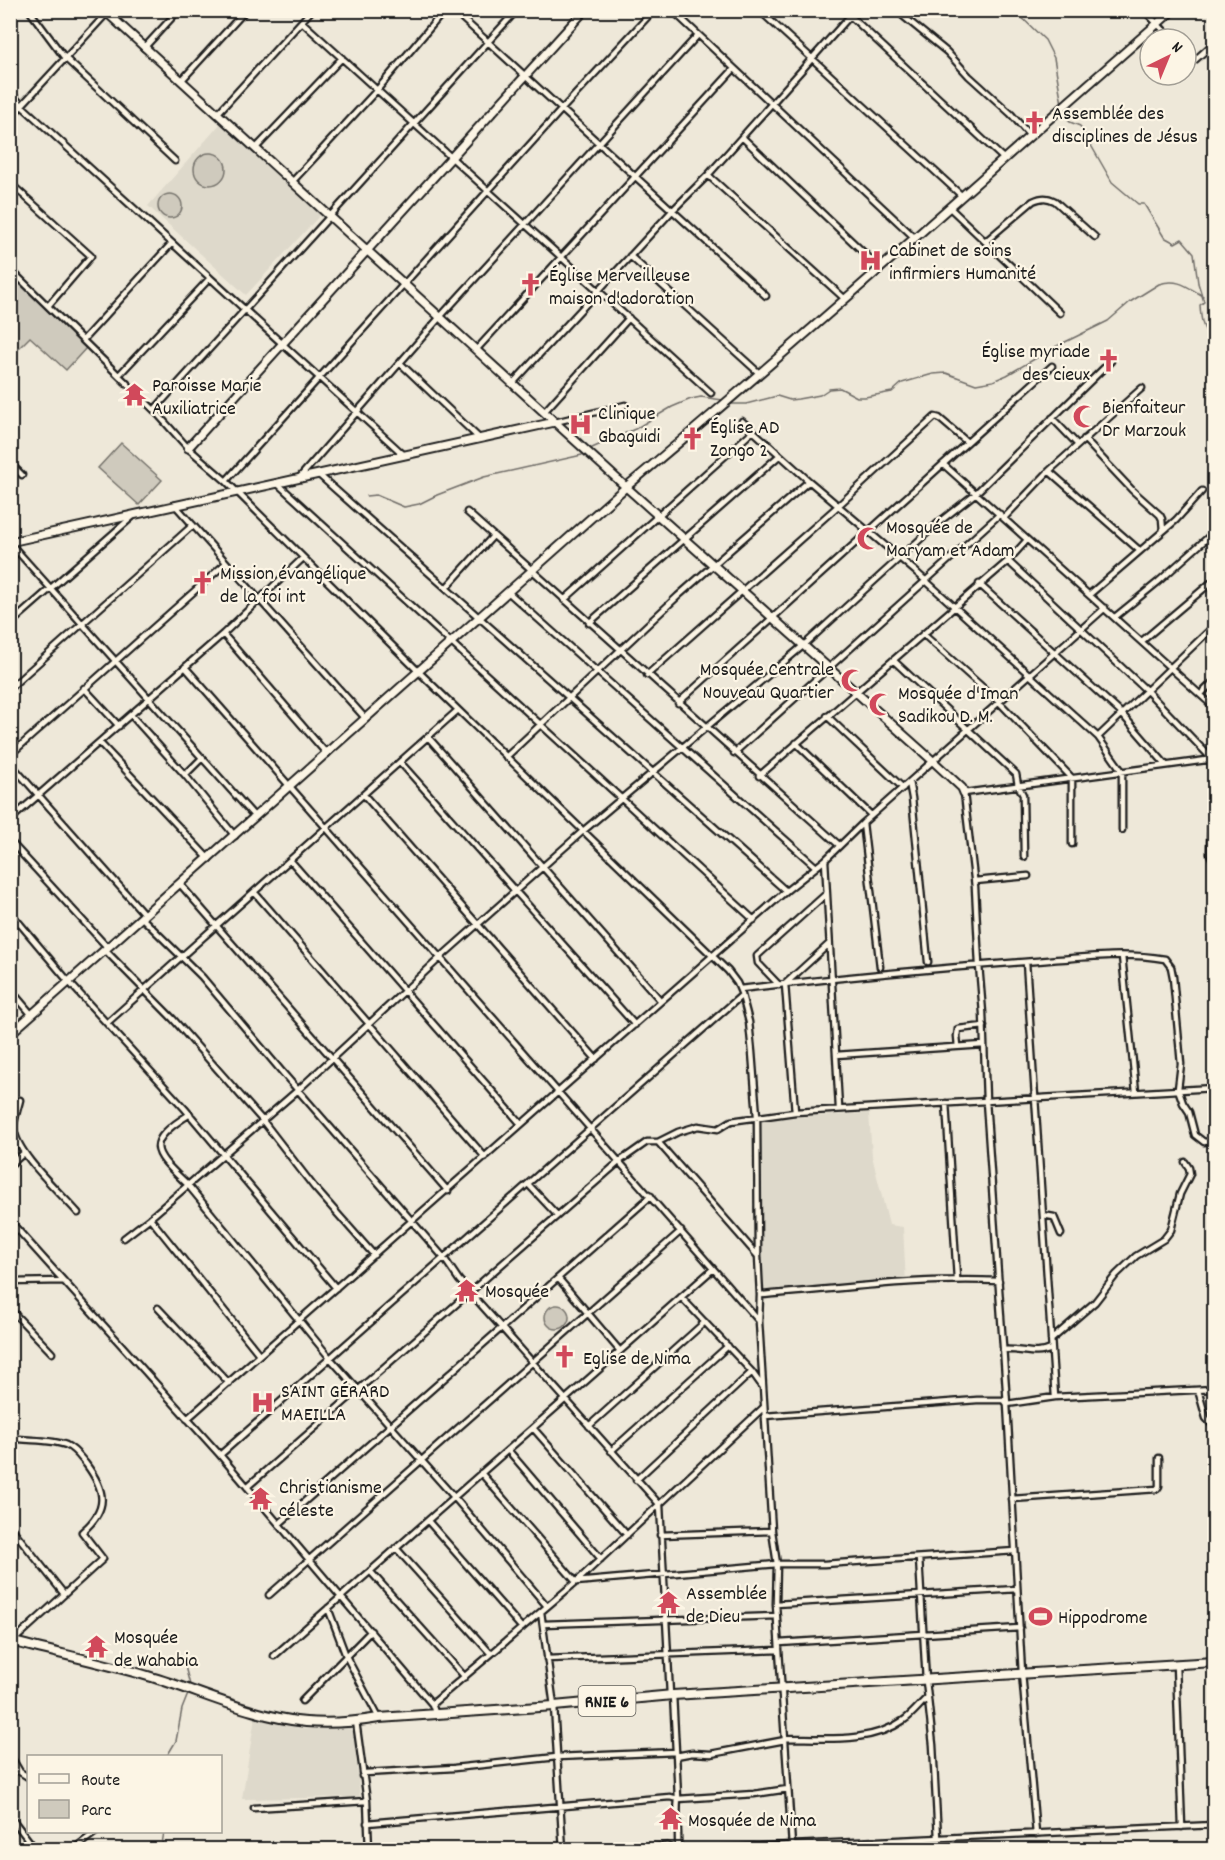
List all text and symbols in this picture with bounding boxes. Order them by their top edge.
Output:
north arrow [1138,27,1198,87]
text: N [1166,37,1187,59]
place label: Assemblée des disciplines de Jésus [1052,101,1198,152]
church icon: Assemblée des disciplines de Jésus [1021,110,1047,136]
place label: Cabinet de soins infirmiers Humanité [889,238,1036,289]
hospital icon: Cabinet de soins infirmiers Humanité [858,247,884,273]
place label: Église Merveilleuse maison d'adoration [549,263,694,314]
church icon: Église Merveilleuse maison d'adoration [518,272,544,298]
place label: Église myriade des cieux [981,339,1091,390]
church icon: Église myriade des cieux [1095,348,1121,374]
place label: Paroisse Marie Auxiliatrice [152,373,262,424]
temple icon: Paroisse Marie Auxiliatrice [121,382,147,408]
place label: Bienfaiteur Dr Marzouk [1102,395,1186,446]
place label: Clinique Gbaguidi [598,401,661,452]
mosque icon: Bienfaiteur Dr Marzouk [1071,404,1097,430]
hospital icon: Clinique Gbaguidi [567,411,593,437]
place label: Église AD Zongo 2 [710,415,779,466]
church icon: Église AD Zongo 2 [679,425,705,451]
place label: Mosquée de Maryam et Adam [886,515,1015,566]
mosque icon: Mosquée de Maryam et Adam [855,525,881,551]
place label: Mission évangélique de la foi int [220,561,366,612]
church icon: Mission évangélique de la foi int [189,570,215,596]
place label: Mosquée Centrale Nouveau Quartier [700,657,835,708]
mosque icon: Mosquée Centrale Nouveau Quartier [839,667,865,693]
place label: Mosquée d'Iman Sadikou D. M. [898,681,1018,732]
mosque icon: Mosquée d'Iman Sadikou D. M. [867,691,893,717]
temple icon: Mosquée [454,1277,480,1303]
place label: Mosquée [485,1279,549,1307]
church icon: Eglise de Nima [552,1344,578,1370]
place label: Eglise de Nima [583,1346,691,1374]
place label: SAINT GÉRARD MAEILLA [281,1379,389,1430]
hospital icon: SAINT GÉRARD MAEILLA [250,1389,276,1415]
place label: Christianisme céleste [279,1475,382,1526]
temple icon: Christianisme céleste [248,1485,274,1511]
place label: Assemblée de Dieu [686,1581,767,1632]
temple icon: Assemblée de Dieu [655,1590,681,1616]
sports icon: Hippodrome [1027,1603,1053,1629]
place label: Hippodrome [1058,1605,1148,1633]
place label: Mosquée de Wahabia [114,1625,198,1676]
temple icon: Mosquée de Wahabia [83,1634,109,1660]
road number: RNIE 6 [578,1686,636,1716]
legend [27,1755,222,1833]
text: Route [81,1769,120,1794]
text: Parc [81,1799,112,1824]
temple icon: Mosquée de Nima [657,1806,683,1832]
place label: Mosquée de Nima [688,1808,817,1836]

